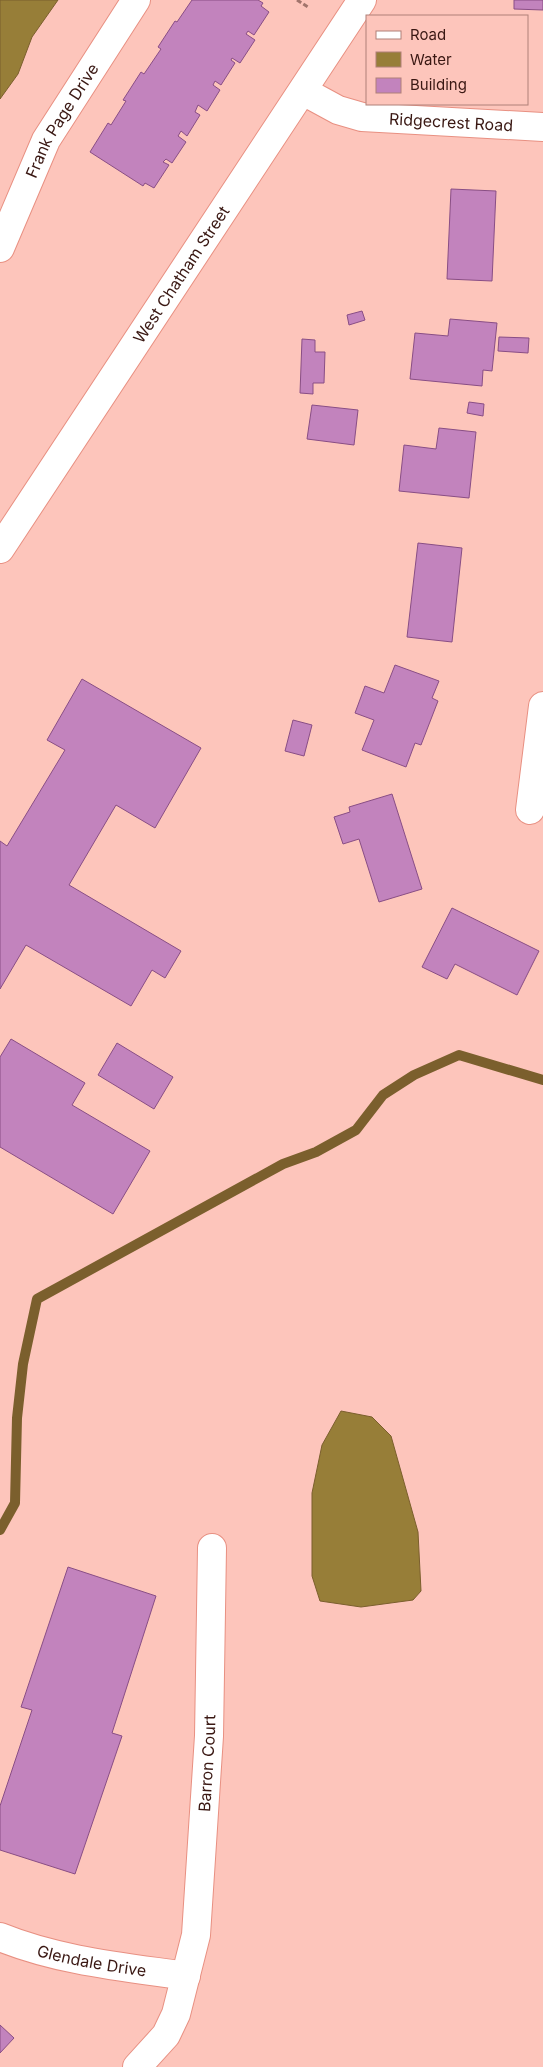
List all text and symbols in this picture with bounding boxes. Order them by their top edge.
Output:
legend [366,15,528,105]
text: Road [410,25,446,44]
text: Water [410,50,452,69]
street label: Frank Page Drive [21,60,103,181]
text: Building [410,75,467,94]
street label: Ridgecrest Road [389,109,514,135]
street label: West Chatham Street [129,202,233,347]
street label: Barron Court [194,1715,219,1813]
street label: Glendale Drive [35,1940,148,1980]

